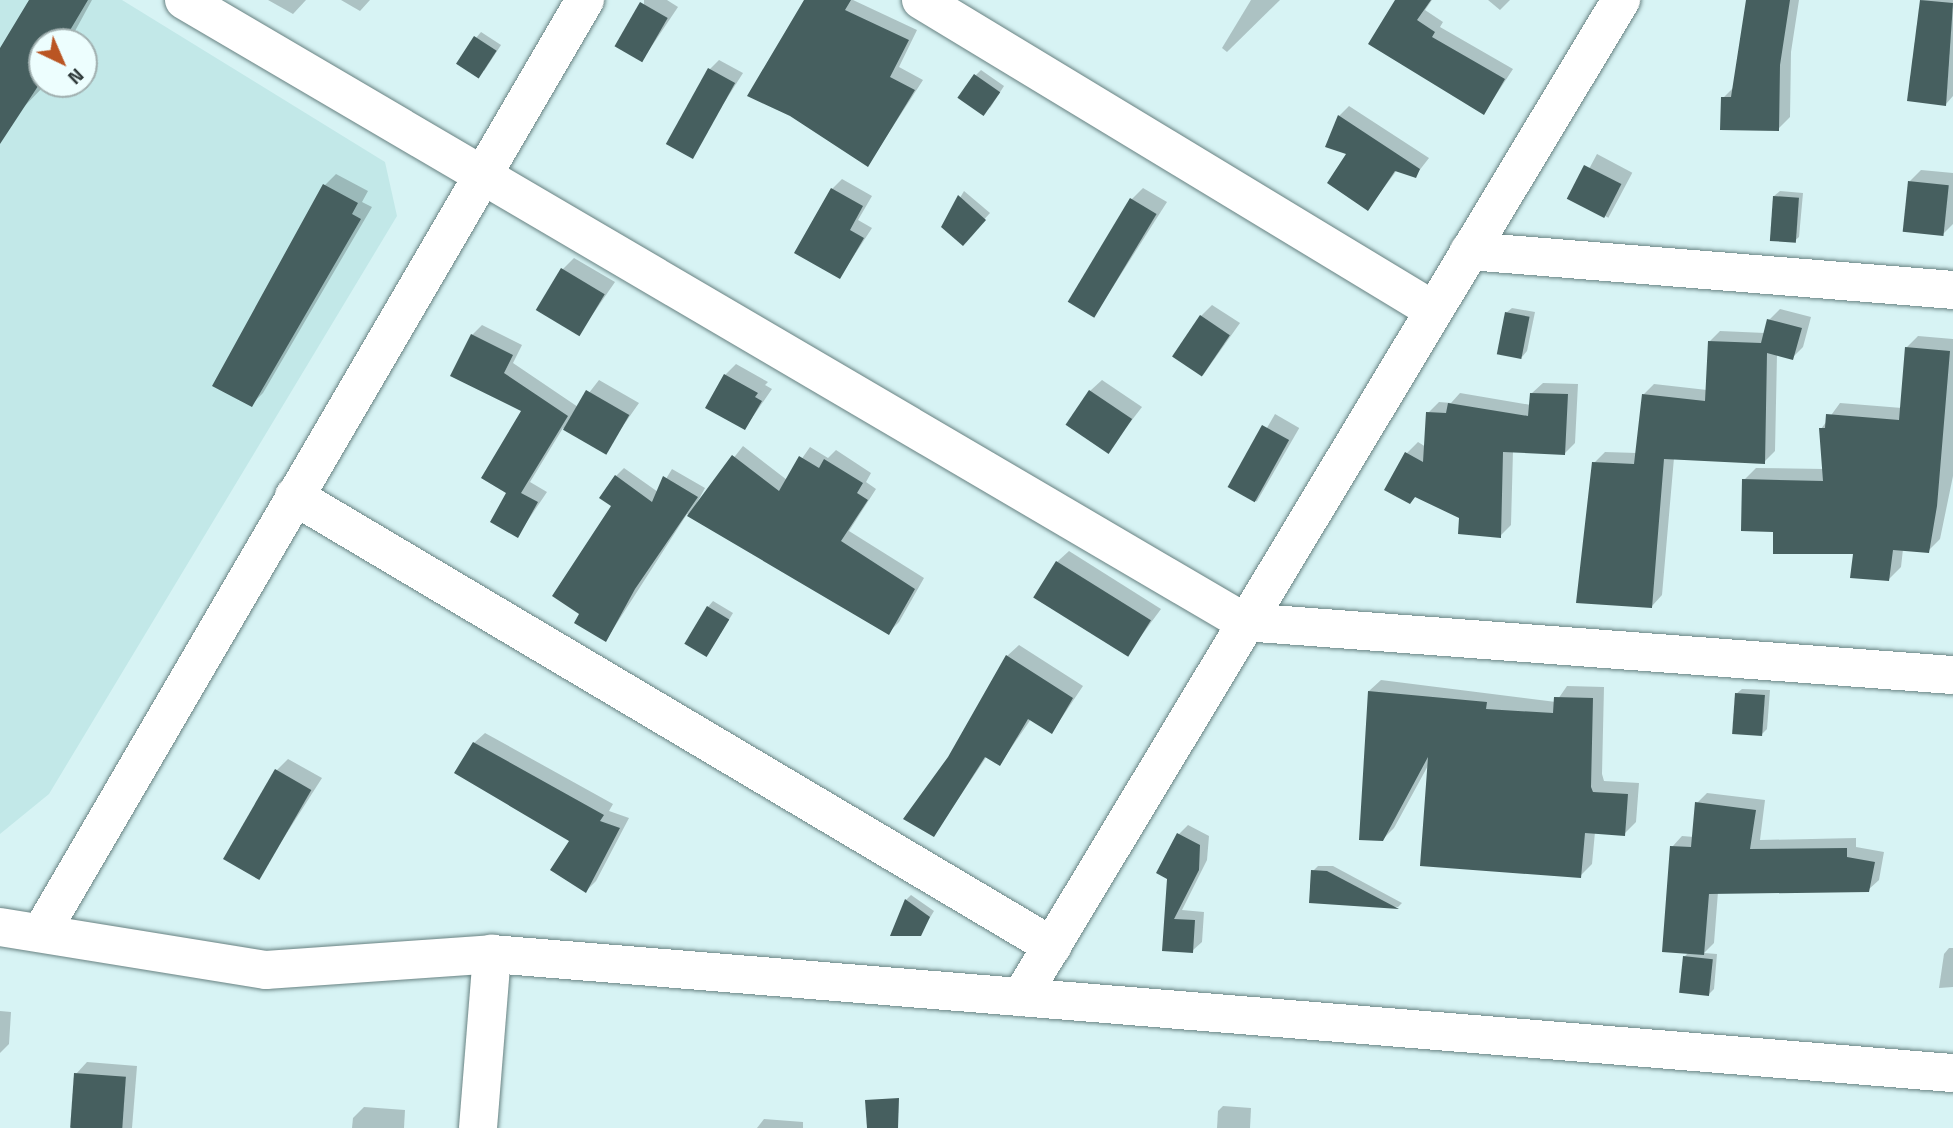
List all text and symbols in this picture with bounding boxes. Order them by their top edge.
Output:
north arrow [28,28,98,98]
text: N [62,62,91,92]

